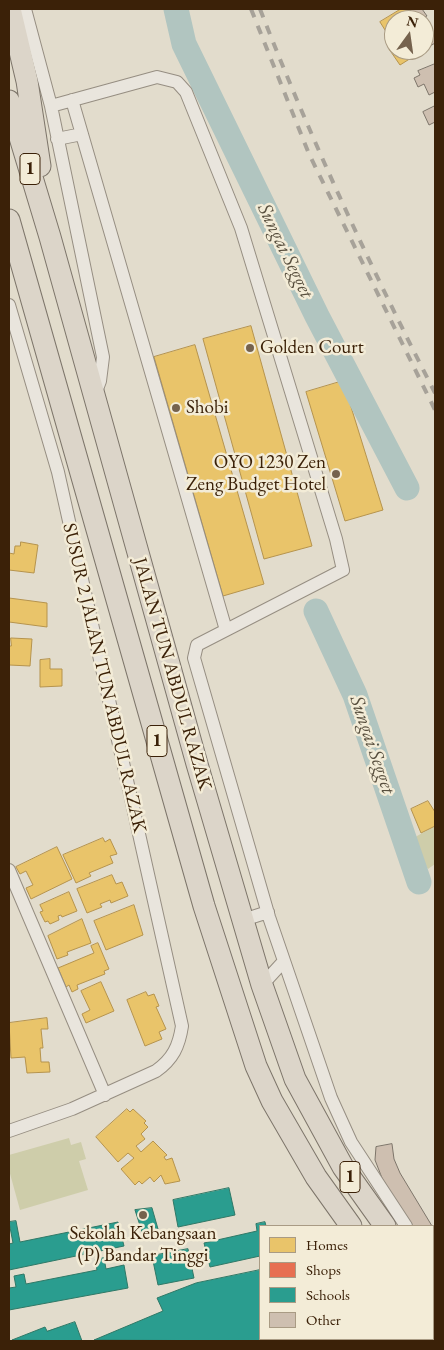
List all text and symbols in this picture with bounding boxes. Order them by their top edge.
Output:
north arrow [384,10,434,60]
text: N [405,11,420,32]
road number: 1 [20,153,40,184]
water label: Sungai Segget [252,200,318,302]
place label: Golden Court [260,337,364,359]
marker: Golden Court [244,342,256,354]
place label: Shobi [186,397,228,419]
marker: Shobi [170,402,182,414]
place label: OYO 1230 Zen Zeng Budget Hotel [186,452,326,496]
marker: OYO 1230 Zen Zeng Budget Hotel [330,468,342,480]
street label: SUSUR 2 JALAN TUN ABDUL RAZAK [57,521,151,835]
street label: JALAN TUN ABDUL RAZAK [128,555,216,793]
water label: Sungai Segget [344,693,400,797]
road number: 1 [147,726,167,756]
road number: 1 [340,1162,360,1192]
marker: Sekolah Kebangsaan (P) Bandar Tinggi [137,1209,149,1221]
place label: Sekolah Kebangsaan (P) Bandar Tinggi [70,1223,216,1267]
legend [259,1225,434,1340]
text: Homes [306,1235,348,1254]
text: Shops [306,1260,341,1279]
text: Schools [306,1285,350,1304]
text: Other [306,1310,341,1329]

